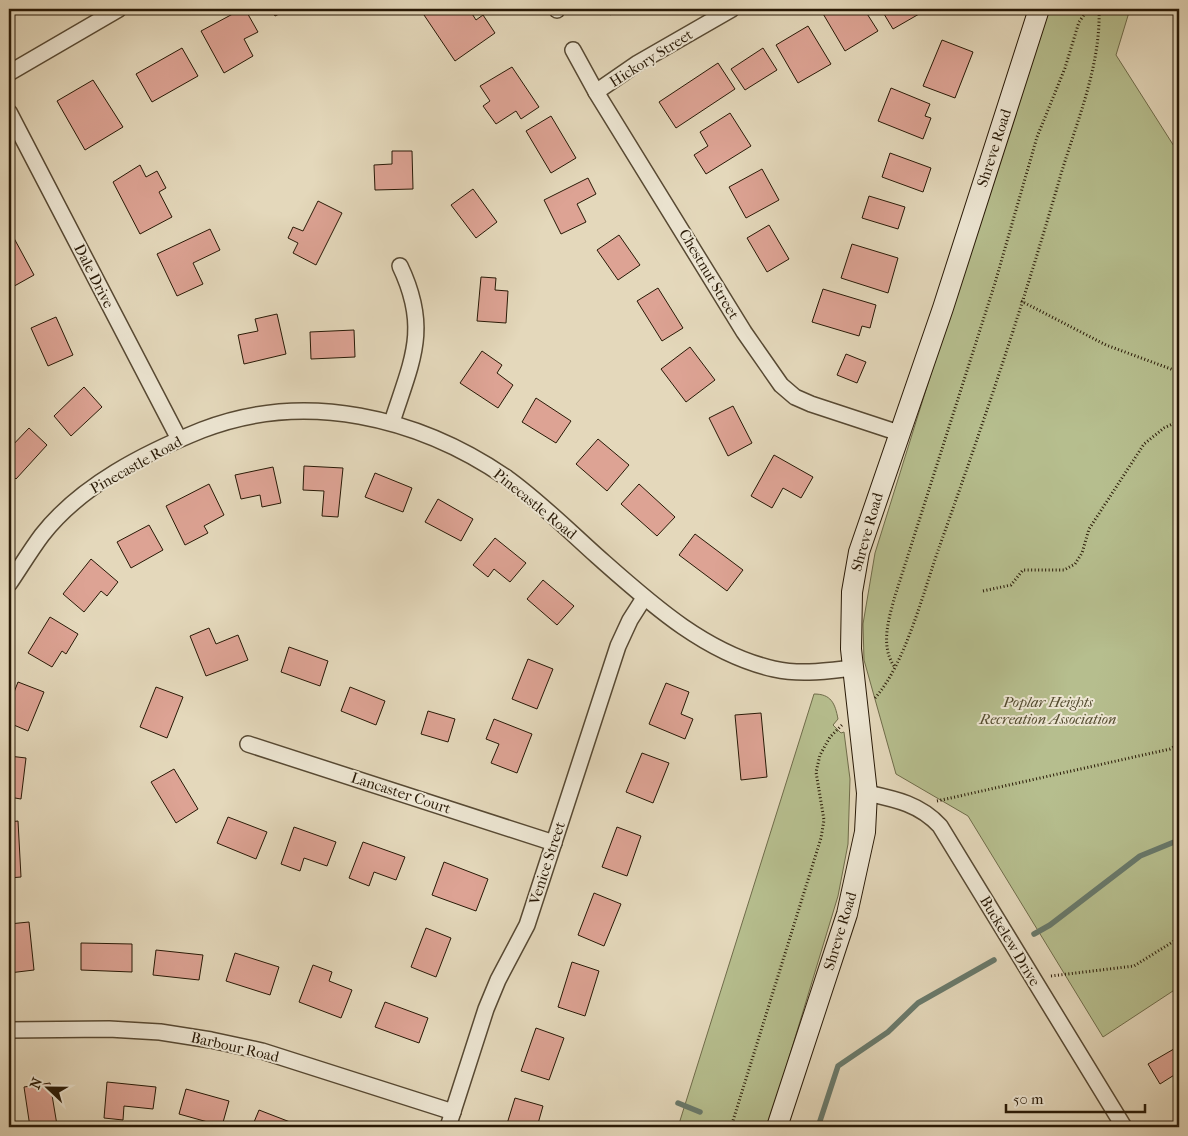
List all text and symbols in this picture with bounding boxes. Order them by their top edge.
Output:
street label: Hickory Street [606,25,697,91]
street label: Shreve Road [973,106,1015,189]
street label: Chestnut Street [675,226,743,323]
street label: Dale Drive [70,241,118,312]
street label: Pinecastle Road [87,432,186,498]
street label: Pinecastle Road [490,465,581,544]
street label: Shreve Road [847,490,887,573]
park label: Poplar Heights Recreation Association [978,693,1117,728]
street label: Lancaster Court [349,768,454,818]
street label: Venice Street [525,819,569,908]
street label: Shreve Road [820,889,861,972]
street label: Buckelew Drive [976,893,1044,990]
street label: Barbour Road [189,1028,282,1066]
north arrow [22,1064,72,1114]
text: N [27,1075,46,1091]
scale bar [1006,1081,1144,1113]
text: 50 m [1013,1090,1044,1108]

